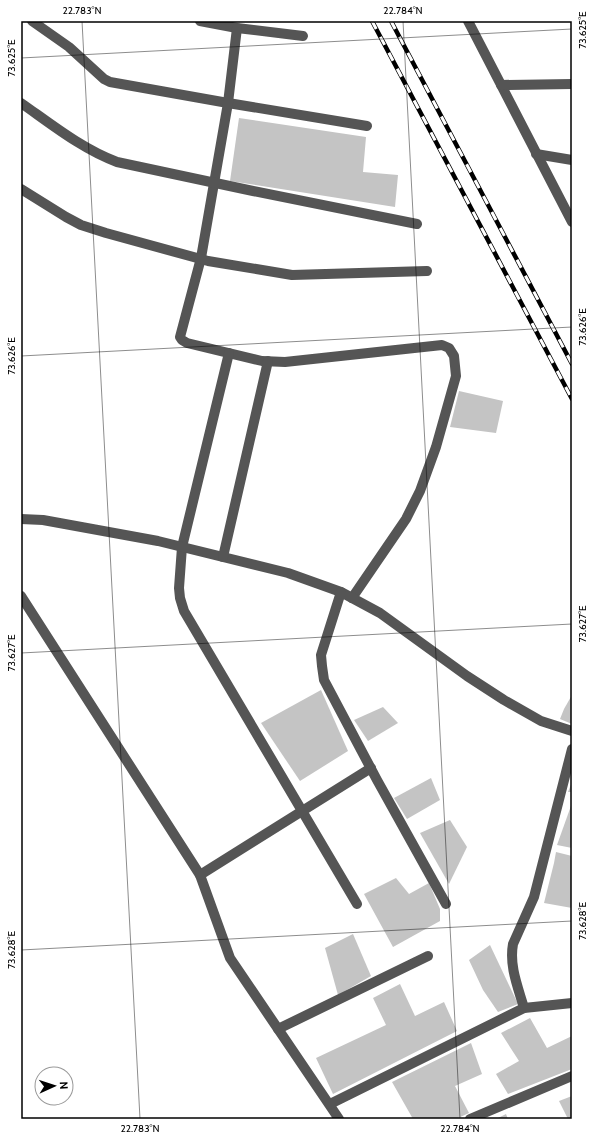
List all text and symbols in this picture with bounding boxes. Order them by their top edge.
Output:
text: 22.783°N [62,4,102,17]
text: 22.784°N [383,4,423,17]
text: 73.625°E [576,11,589,49]
text: 73.625°E [5,39,18,77]
text: 73.626°E [576,308,589,346]
text: 73.626°E [5,337,18,375]
text: 73.627°E [576,605,589,642]
text: 73.627°E [5,634,18,671]
text: 73.628°E [576,902,589,940]
text: 73.628°E [5,931,18,969]
north arrow [34,1066,74,1106]
text: N [57,1081,71,1090]
text: 22.783°N [120,1122,160,1135]
text: 22.784°N [440,1122,480,1135]

